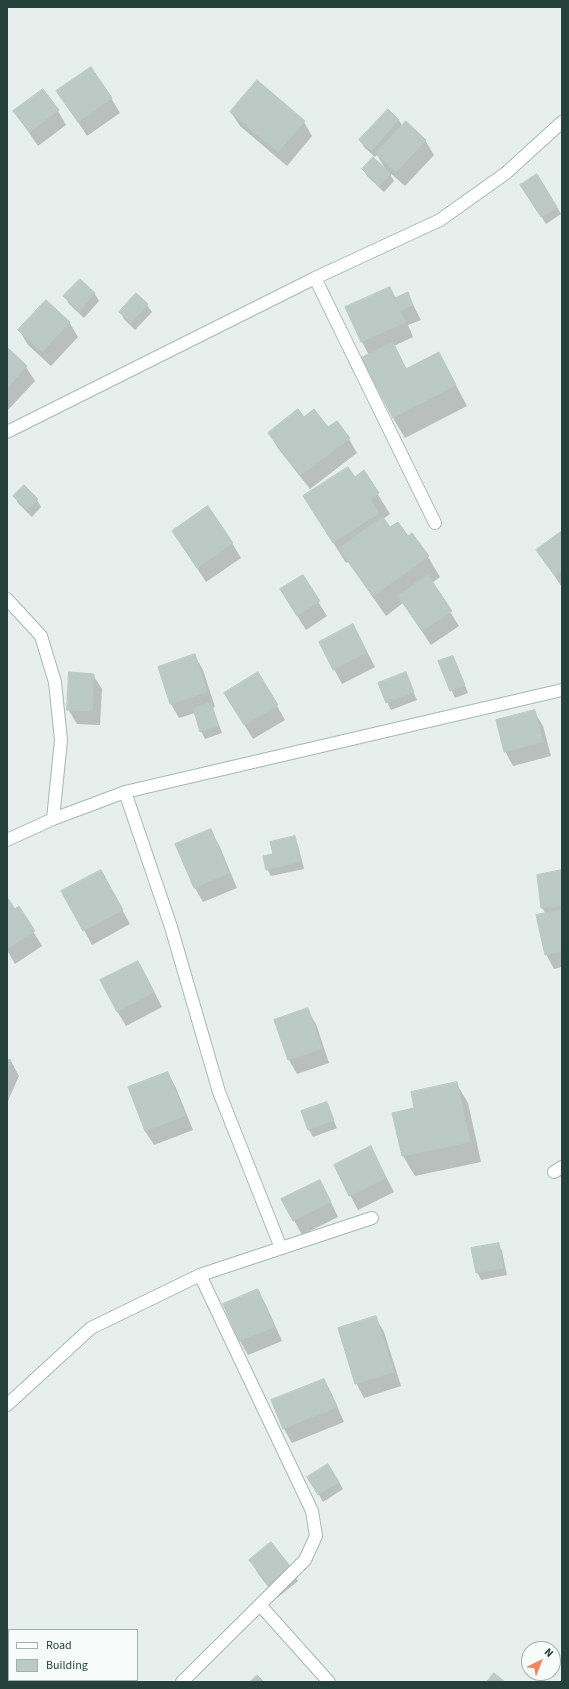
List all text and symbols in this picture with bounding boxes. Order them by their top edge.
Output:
legend [8,1629,138,1681]
text: Road [46,1637,72,1654]
north arrow [521,1641,561,1681]
text: N [541,1645,557,1661]
text: Building [46,1657,88,1674]

